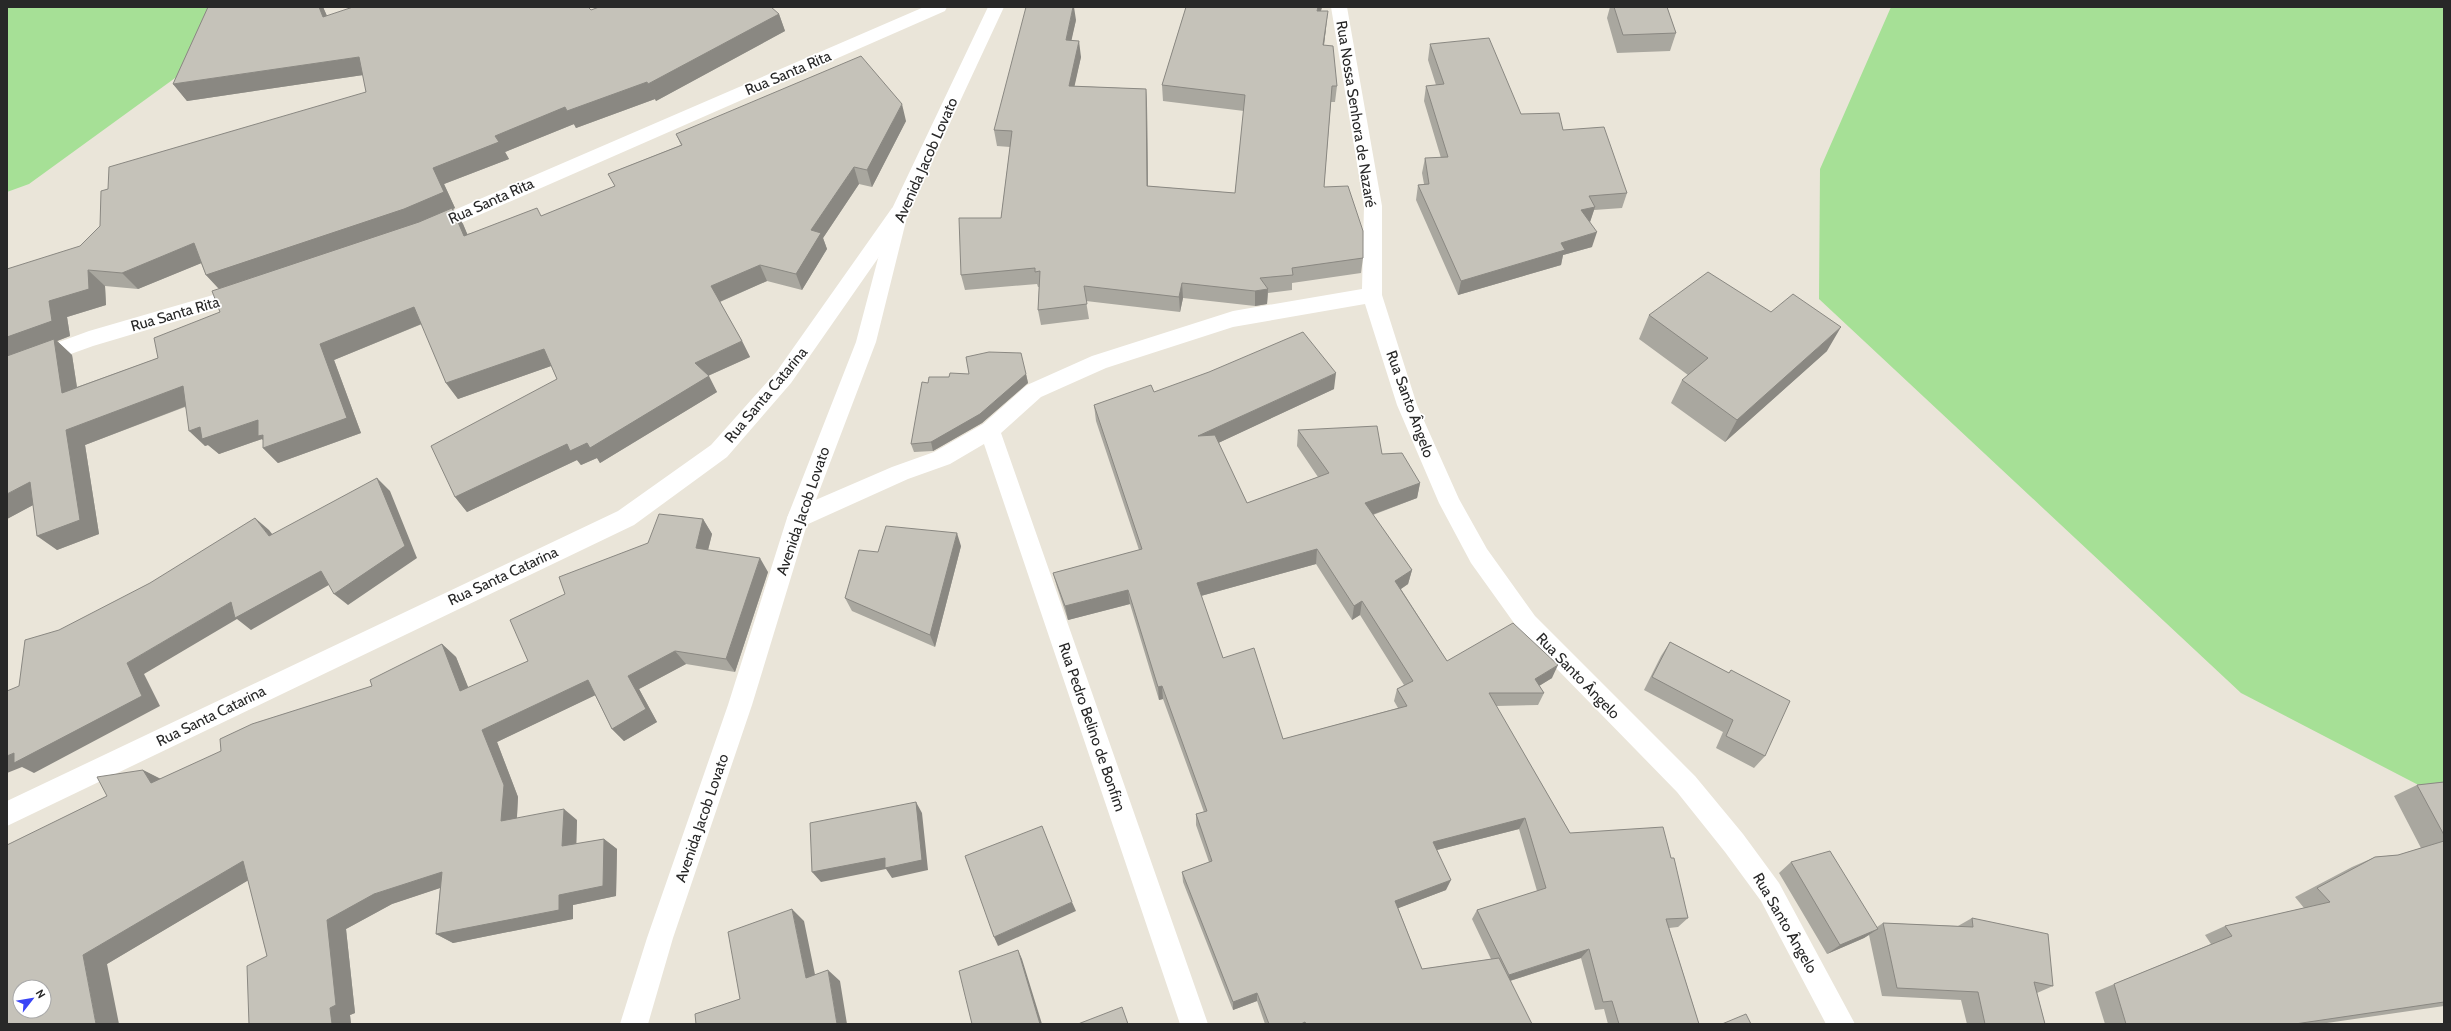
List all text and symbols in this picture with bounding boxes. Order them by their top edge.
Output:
street label: Rua Nossa Senhora de Nazaré [1332,19,1380,209]
street label: Rua Santa Rita [742,47,834,99]
street label: Avenida Jacob Lovato [890,95,962,225]
street label: Rua Santa Rita [446,174,537,228]
street label: Rua Santa Rita [129,293,222,335]
street label: Rua Santa Catarina [721,343,812,446]
street label: Rua Santo Ângelo [1382,348,1439,460]
street label: Avenida Jacob Lovato [773,444,833,578]
street label: Rua Santa Catarina [445,542,562,609]
street label: Rua Santo Ângelo [1532,629,1624,723]
street label: Rua Pedro Belino de Bonfim [1055,640,1129,814]
street label: Rua Santa Catarina [153,681,269,750]
street label: Avenida Jacob Lovato [672,751,732,885]
street label: Rua Santo Ângelo [1749,869,1822,976]
north arrow [12,979,52,1019]
text: N [33,987,49,1001]

